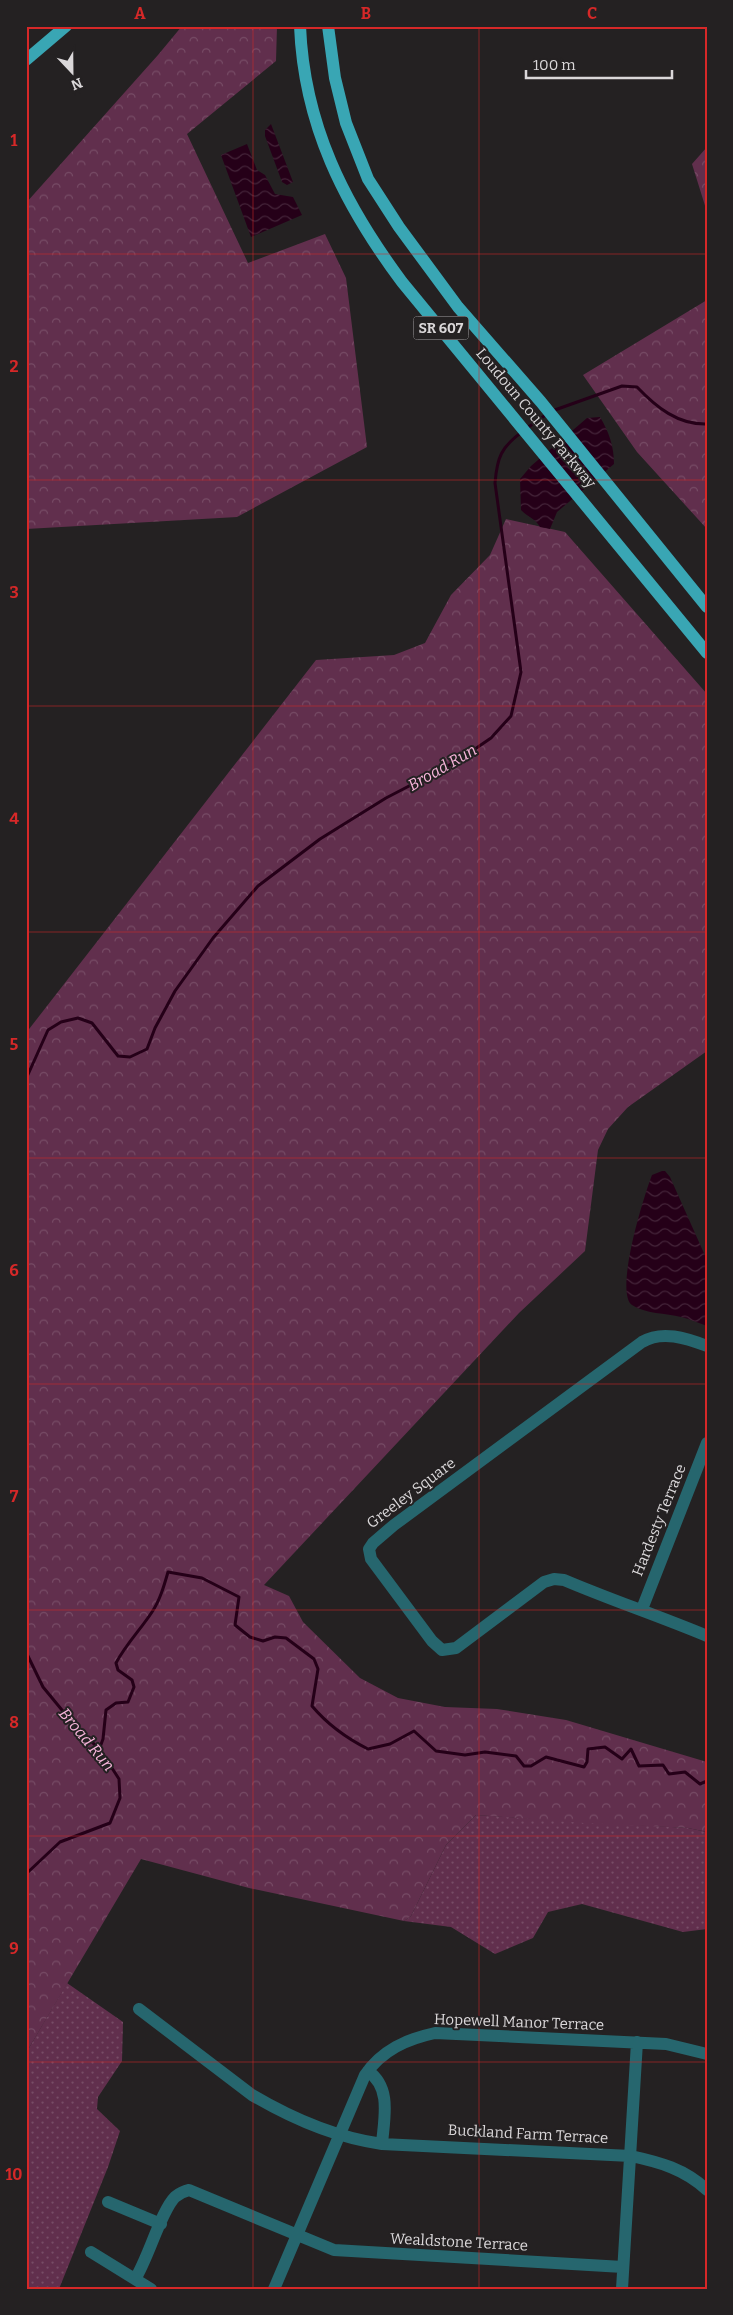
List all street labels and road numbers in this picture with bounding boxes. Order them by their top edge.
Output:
road number: SR 607 [414,316,468,339]
street label: Loudoun County Parkway [472,344,600,492]
street label: Greeley Square [363,1454,459,1532]
street label: Hardesty Terrace [628,1461,690,1579]
street label: Hopewell Manor Terrace [434,2010,604,2034]
street label: Buckland Farm Terrace [447,2121,609,2147]
street label: Wealdstone Terrace [389,2229,529,2255]

